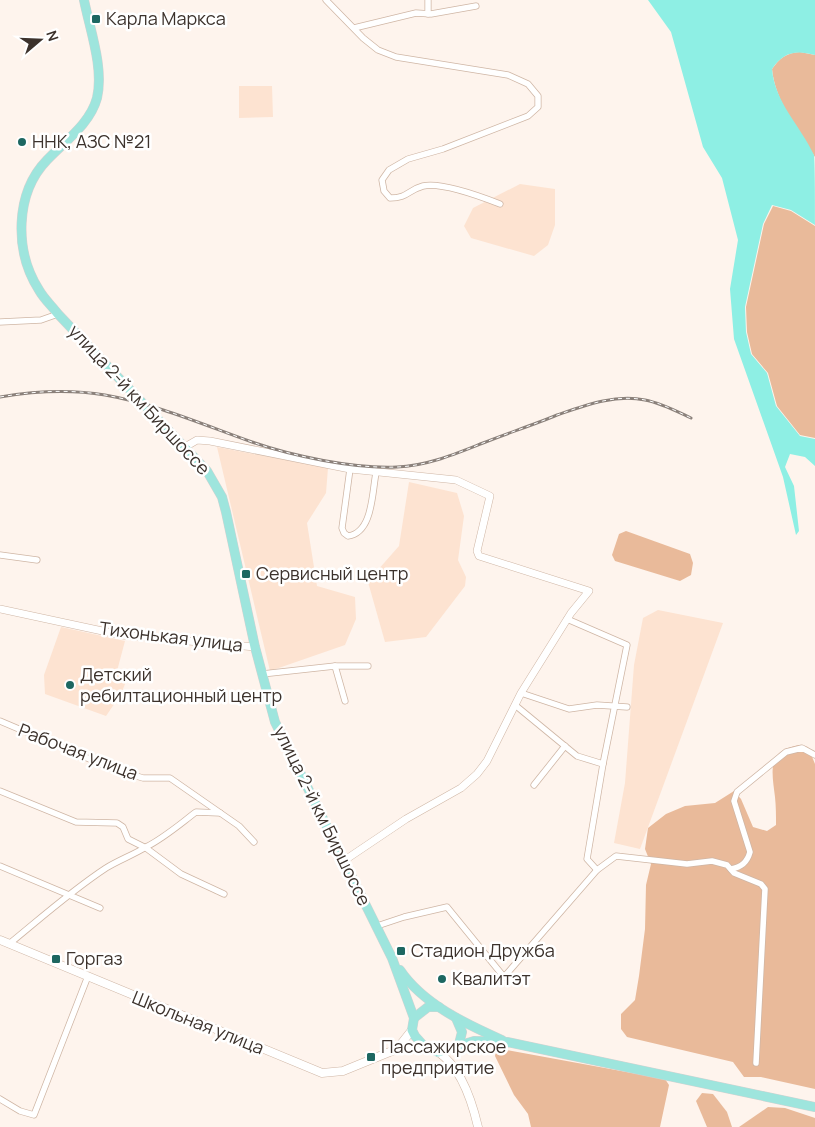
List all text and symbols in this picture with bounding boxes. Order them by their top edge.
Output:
place label: Карла Маркса [106,6,226,30]
marker: Карла Маркса [90,13,102,25]
north arrow [15,15,65,65]
text: N [42,28,63,43]
place label: ННК, АЗС №21 [32,129,151,153]
marker: ННК, АЗС №21 [16,136,28,148]
street label: улица 2-й км Биршоссе [64,319,216,480]
place label: Сервисный центр [256,561,409,585]
marker: Сервисный центр [240,568,252,580]
street label: Тихонькая улица [98,615,244,657]
place label: Детский ребилтационный центр [80,662,282,707]
marker: Детский ребилтационный центр [64,679,76,691]
street label: Рабочая улица [15,717,142,785]
street label: улица 2-й км Биршоссе [269,722,377,910]
place label: Стадион Дружба [411,938,555,962]
marker: Стадион Дружба [395,945,407,957]
place label: Горгаз [66,946,123,970]
marker: Горгаз [50,953,62,965]
place label: Квалитэт [452,966,531,990]
marker: Квалитэт [436,973,448,985]
street label: Школьная улица [129,985,268,1060]
place label: Пассажирское предприятие [381,1034,506,1079]
marker: Пассажирское предприятие [365,1051,377,1063]

